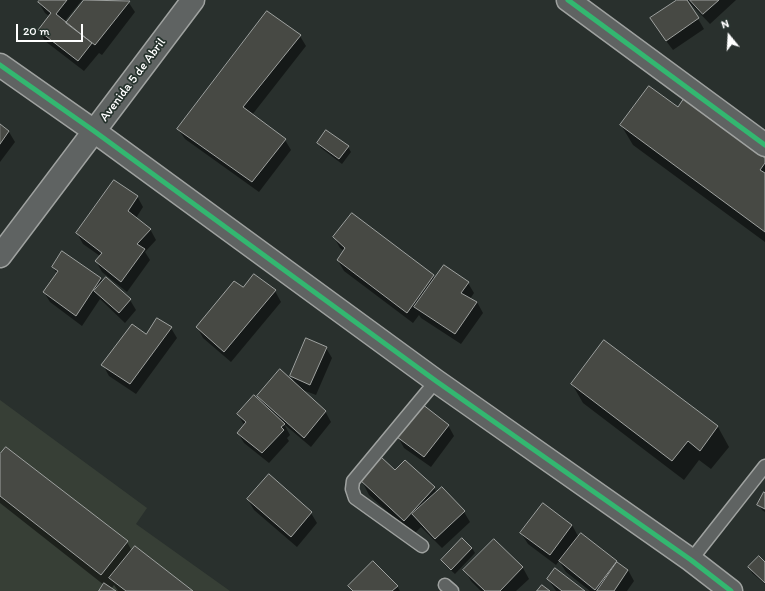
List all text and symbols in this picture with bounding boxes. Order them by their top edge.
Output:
scale bar [18,16,85,42]
north arrow [709,16,749,56]
text: N [720,17,731,31]
text: 20 m [23,24,50,38]
street label: Avenida 5 de Abril [97,35,169,125]

